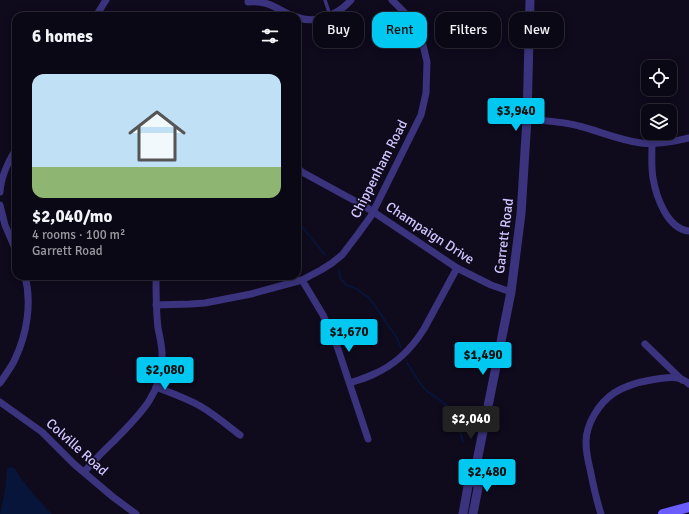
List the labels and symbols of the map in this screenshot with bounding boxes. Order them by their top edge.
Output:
pin: $3,940 [483,98,549,132]
street label: Chippenham Road [347,117,411,221]
street label: Garrett Road [491,197,517,275]
street label: Champaign Drive [383,198,477,268]
pin: $1,670 [316,319,382,353]
pin: $1,490 [450,342,516,376]
pin: $2,080 [132,357,198,391]
pin: $2,040 [438,406,504,440]
street label: Colville Road [42,415,112,479]
pin: $2,480 [454,459,520,493]

